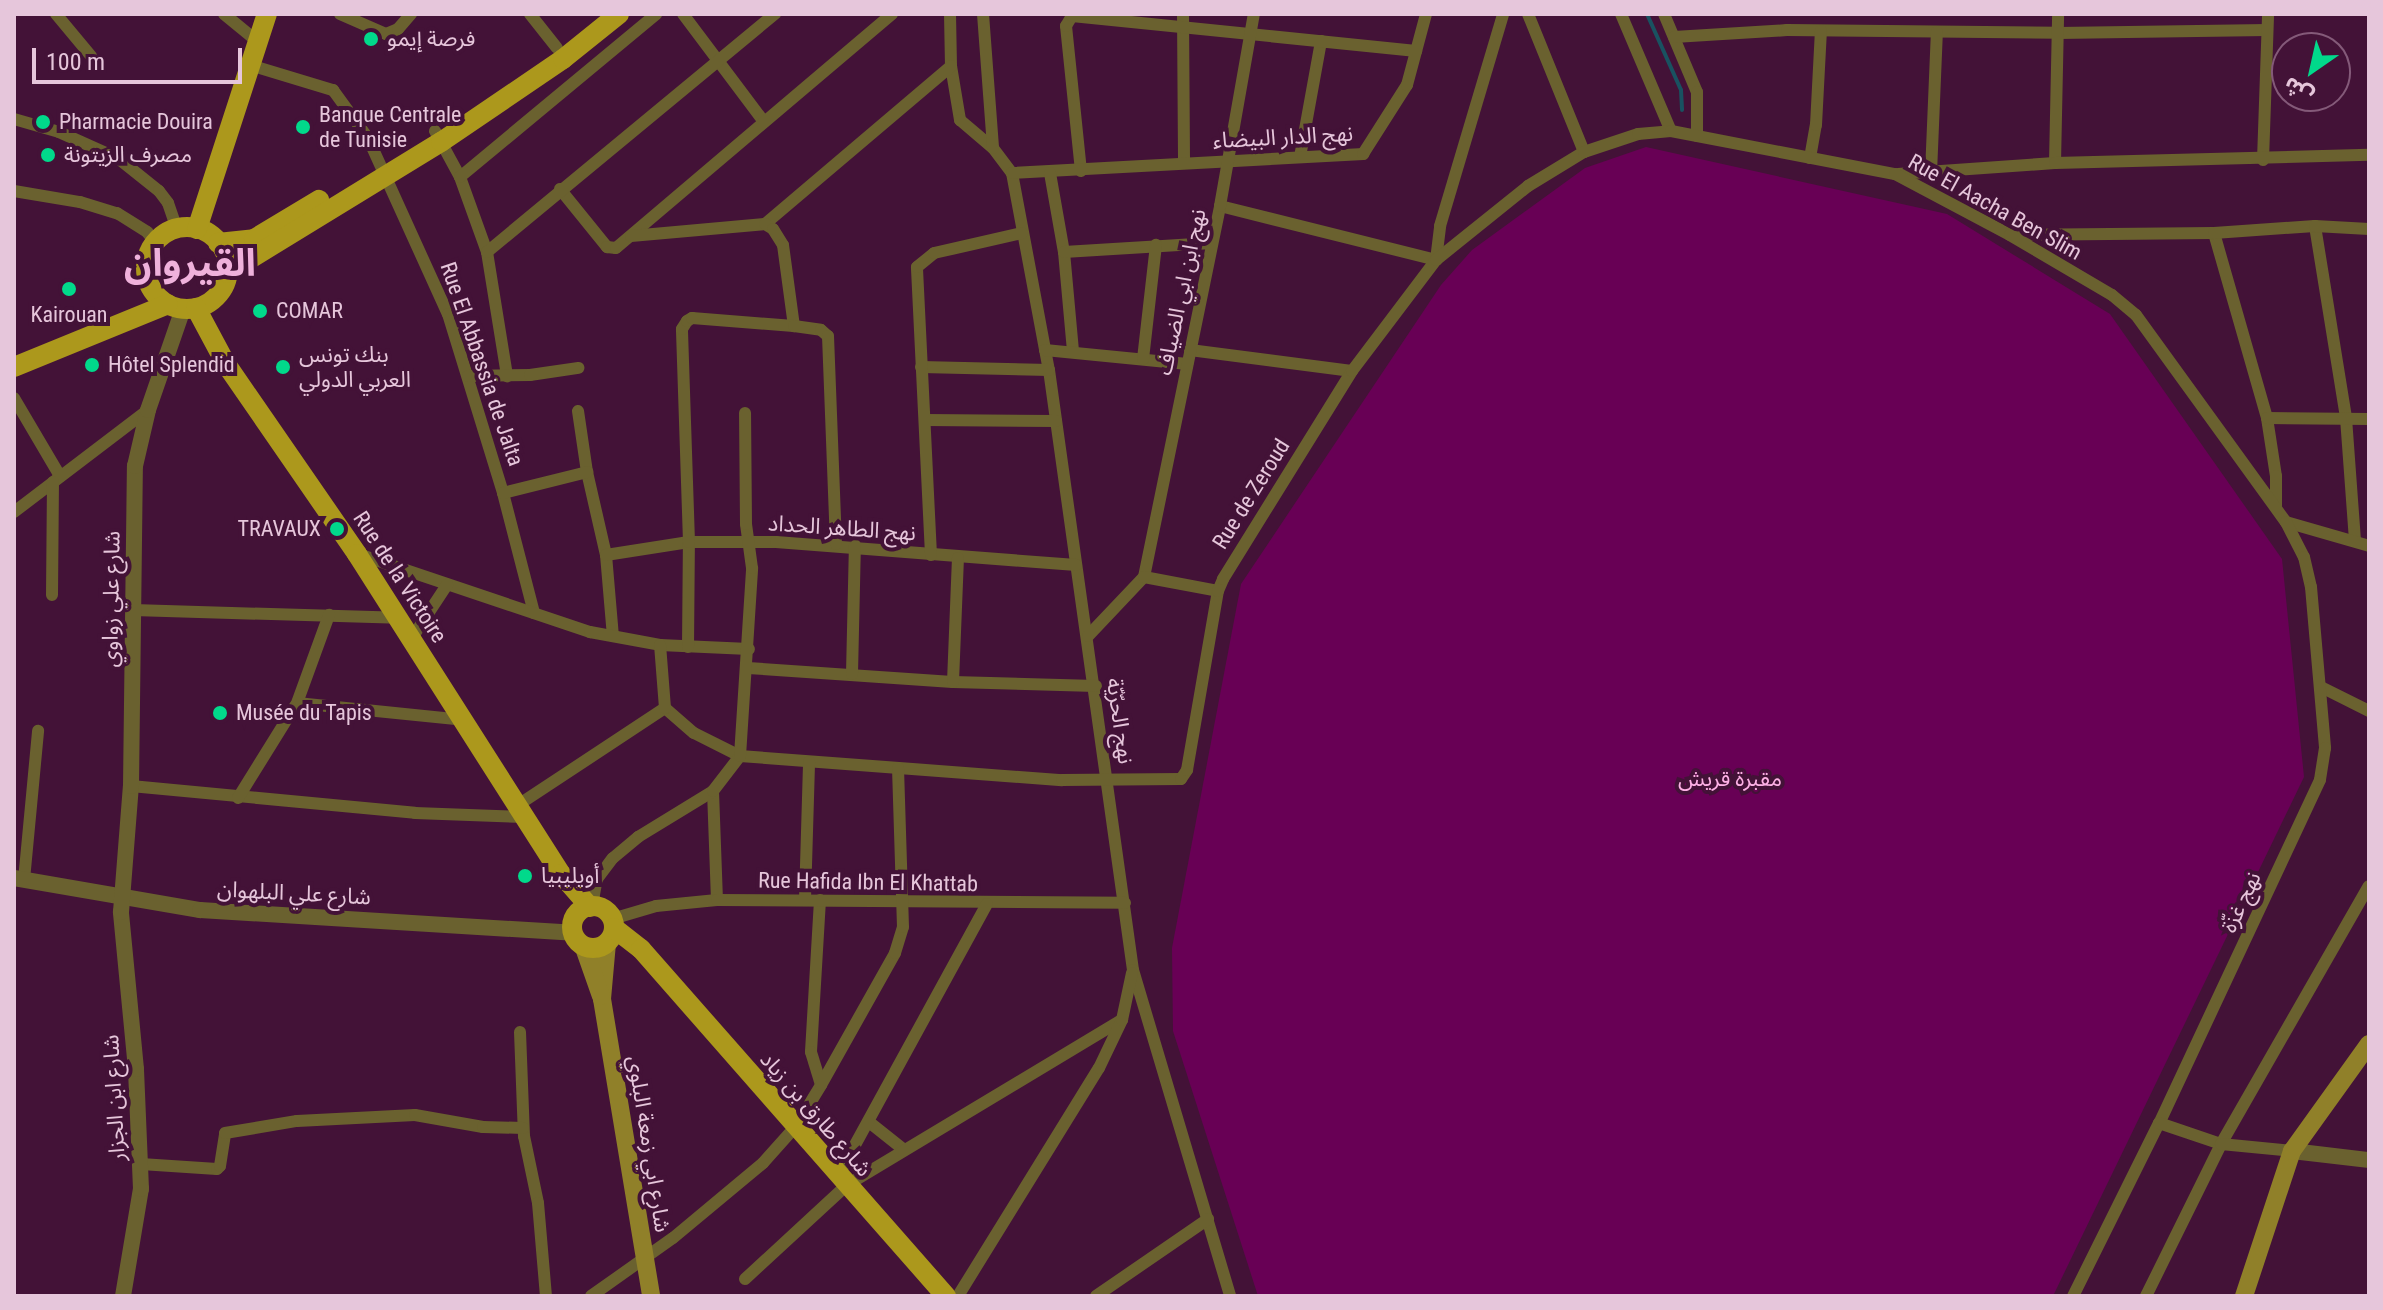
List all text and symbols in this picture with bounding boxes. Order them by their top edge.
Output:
place label: فرصة إيمو [387,26,475,52]
marker: فرصة إيمو [362,30,380,48]
scale bar [36,32,246,82]
north arrow [2271,32,2351,112]
text: 100 m [46,48,105,76]
text: ش [2279,72,2318,109]
place label: Banque Centrale de Tunisie [319,101,461,152]
place label: Pharmacie Douira [59,109,213,135]
marker: Pharmacie Douira [34,113,52,131]
marker: Banque Centrale de Tunisie [294,118,312,136]
street label: نهج الدار البيضاء [1212,120,1354,154]
place label: مصرف الزيتونة [64,142,192,168]
marker: مصرف الزيتونة [39,146,57,164]
street label: Rue El Aacha Ben Slim [1904,148,2086,266]
street label: نهج ابن ابي الضياف [1151,207,1211,377]
district label: القيروان [124,241,256,287]
street label: Rue El Abbassia de Jalta [435,259,529,469]
marker: Kairouan [60,280,78,298]
place label: COMAR [276,298,343,324]
place label: Kairouan [31,302,107,328]
marker: COMAR [251,302,269,320]
place label: بنك تونس العربي الدولي [299,341,411,392]
place label: Hôtel Splendid [108,352,235,378]
marker: Hôtel Splendid [83,356,101,374]
marker: بنك تونس العربي الدولي [274,358,292,376]
street label: Rue de Zeroud [1207,434,1295,554]
street label: Rue de la Victoire [348,506,452,648]
street label: نهج الطاهر الحداد [767,510,917,546]
place label: TRAVAUX [238,516,321,542]
marker: TRAVAUX [328,520,346,538]
street label: شارع علي زواوي [97,531,125,667]
street label: نهج الحرّيّة [1101,676,1139,766]
place label: Musée du Tapis [236,700,372,726]
marker: Musée du Tapis [211,704,229,722]
park label: مقبرة قريش [1678,766,1782,792]
place label: أويليبيا [541,863,600,889]
marker: أويليبيا [516,867,534,885]
street label: Rue Hafida Ibn El Khattab [758,867,978,897]
street label: نهج غزّة [2215,867,2267,937]
street label: شارع علي البلهوان [217,876,371,910]
street label: شارع ابن الجزار [98,1034,130,1162]
street label: شارع طارق بن زياد [755,1046,877,1182]
street label: شارع ابي زمعة البلوي [622,1054,676,1234]

